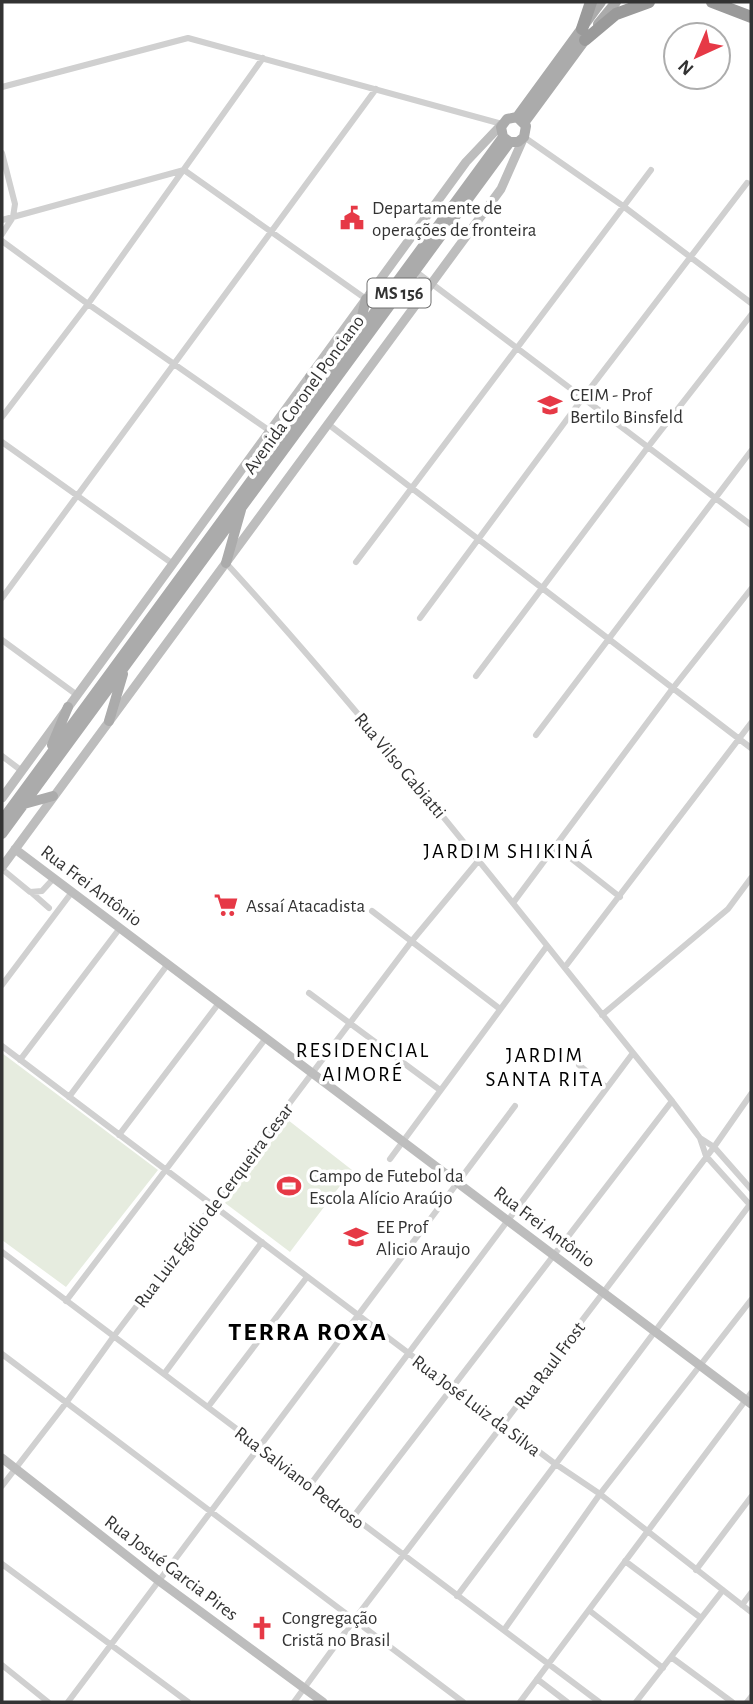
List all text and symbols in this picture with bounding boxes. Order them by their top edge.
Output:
north arrow [662,21,732,91]
text: N [675,56,698,79]
place label: Departamente de operações de fronteira [372,199,537,240]
public building icon: Departamente de operações de fronteira [338,204,366,232]
road number: MS 156 [368,278,430,307]
street label: Avenida Coronel Ponciano [240,312,368,478]
place label: CEIM - Prof Bertilo Binsfeld [570,386,683,427]
school or university icon: CEIM - Prof Bertilo Binsfeld [536,391,564,419]
street label: Rua Vilso Gabiatti [350,710,449,822]
district label: JARDIM SHIKINÁ [423,839,595,862]
street label: Rua Frei Antônio [37,842,145,930]
supermarket icon: Assaí Atacadista [212,891,240,919]
place label: Assaí Atacadista [246,897,365,916]
district label: RESIDENCIAL AIMORÉ [296,1040,430,1085]
district label: JARDIM SANTA RITA [485,1045,605,1090]
street label: Rua Luiz Egídio de Cerqueira Cesar [131,1100,297,1312]
place label: Campo de Futebol da Escola Alício Araújo [309,1167,464,1208]
sports icon: Campo de Futebol da Escola Alício Araújo [275,1172,303,1200]
street label: Rua Frei Antônio [490,1183,598,1271]
place label: EE Prof Alicio Araujo [376,1218,470,1259]
school or university icon: EE Prof Alicio Araujo [342,1223,370,1251]
district label: TERRA ROXA [228,1319,388,1345]
street label: Rua Raul Frost [511,1319,589,1413]
street label: Rua José Luiz da Silva [408,1352,544,1461]
street label: Rua Salviano Pedroso [231,1423,367,1533]
street label: Rua Josué Garcia Pires [101,1512,241,1624]
place label: Congregação Cristã no Brasil [282,1609,391,1650]
church icon: Congregação Cristã no Brasil [248,1614,276,1642]

